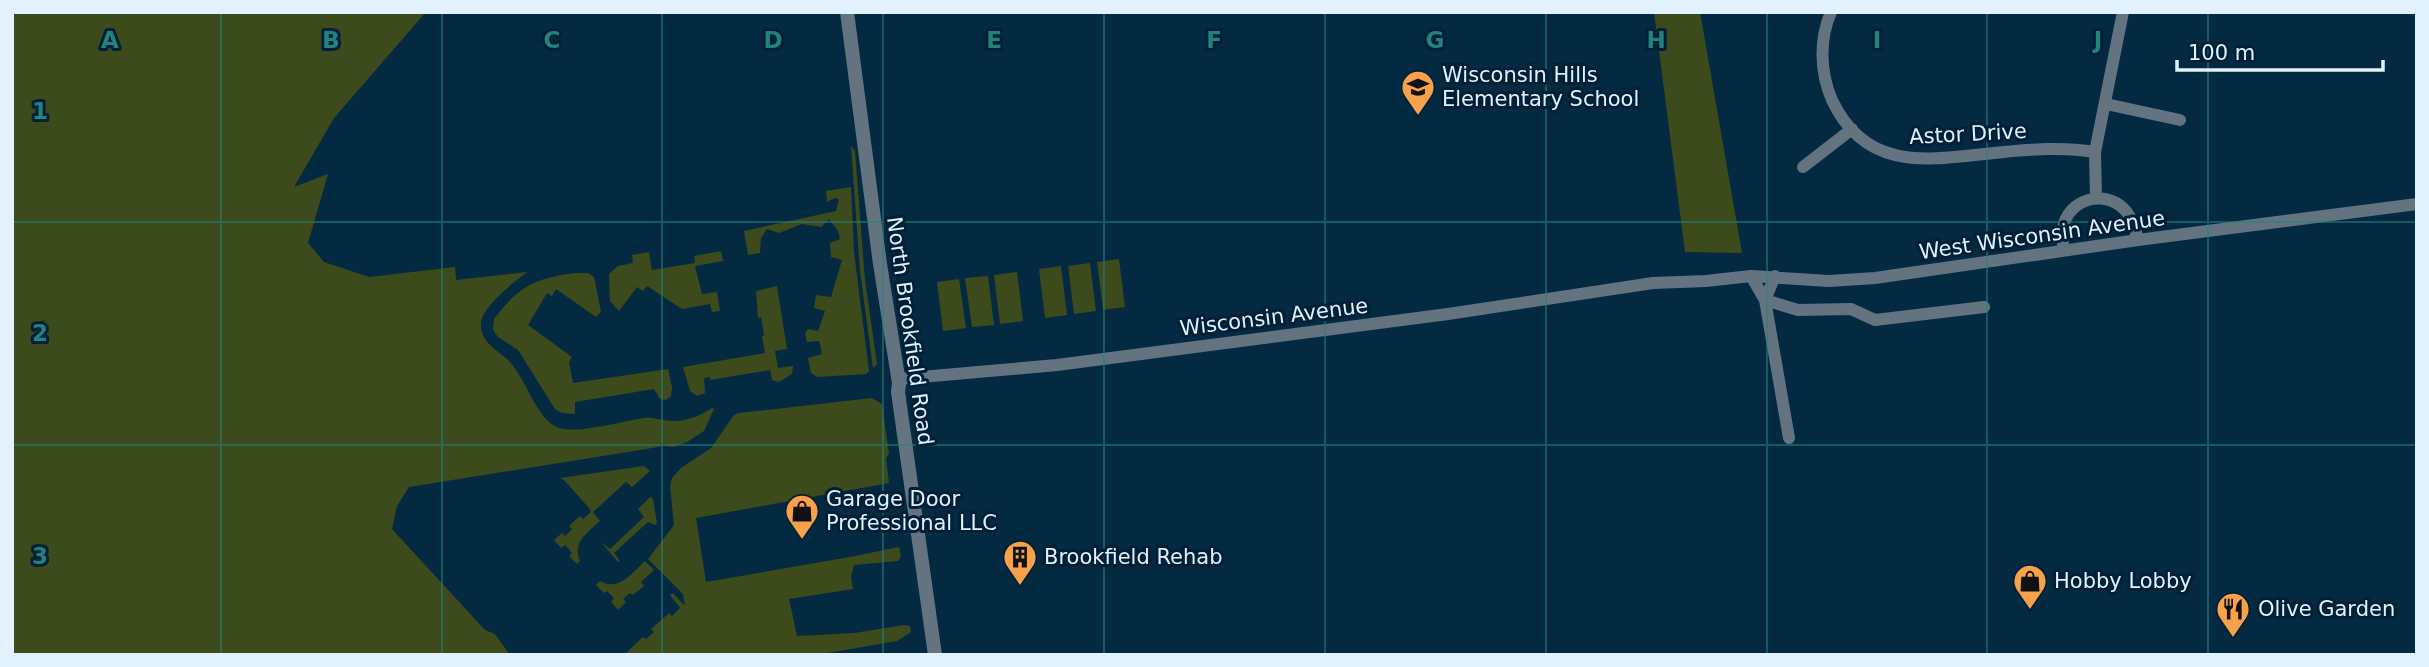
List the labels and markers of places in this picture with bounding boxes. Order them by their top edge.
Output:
place label: Wisconsin Hills Elementary School [1442,63,1639,111]
school or university icon: Wisconsin Hills Elementary School [1399,68,1437,117]
place label: Garage Door Professional LLC [826,487,997,535]
shop icon: Garage Door Professional LLC [783,492,821,541]
building icon: Brookfield Rehab [1001,538,1039,587]
place label: Brookfield Rehab [1044,545,1223,569]
shop icon: Hobby Lobby [2011,562,2049,611]
place label: Hobby Lobby [2054,569,2192,593]
restaurant icon: Olive Garden [2214,590,2252,639]
place label: Olive Garden [2258,597,2395,621]

